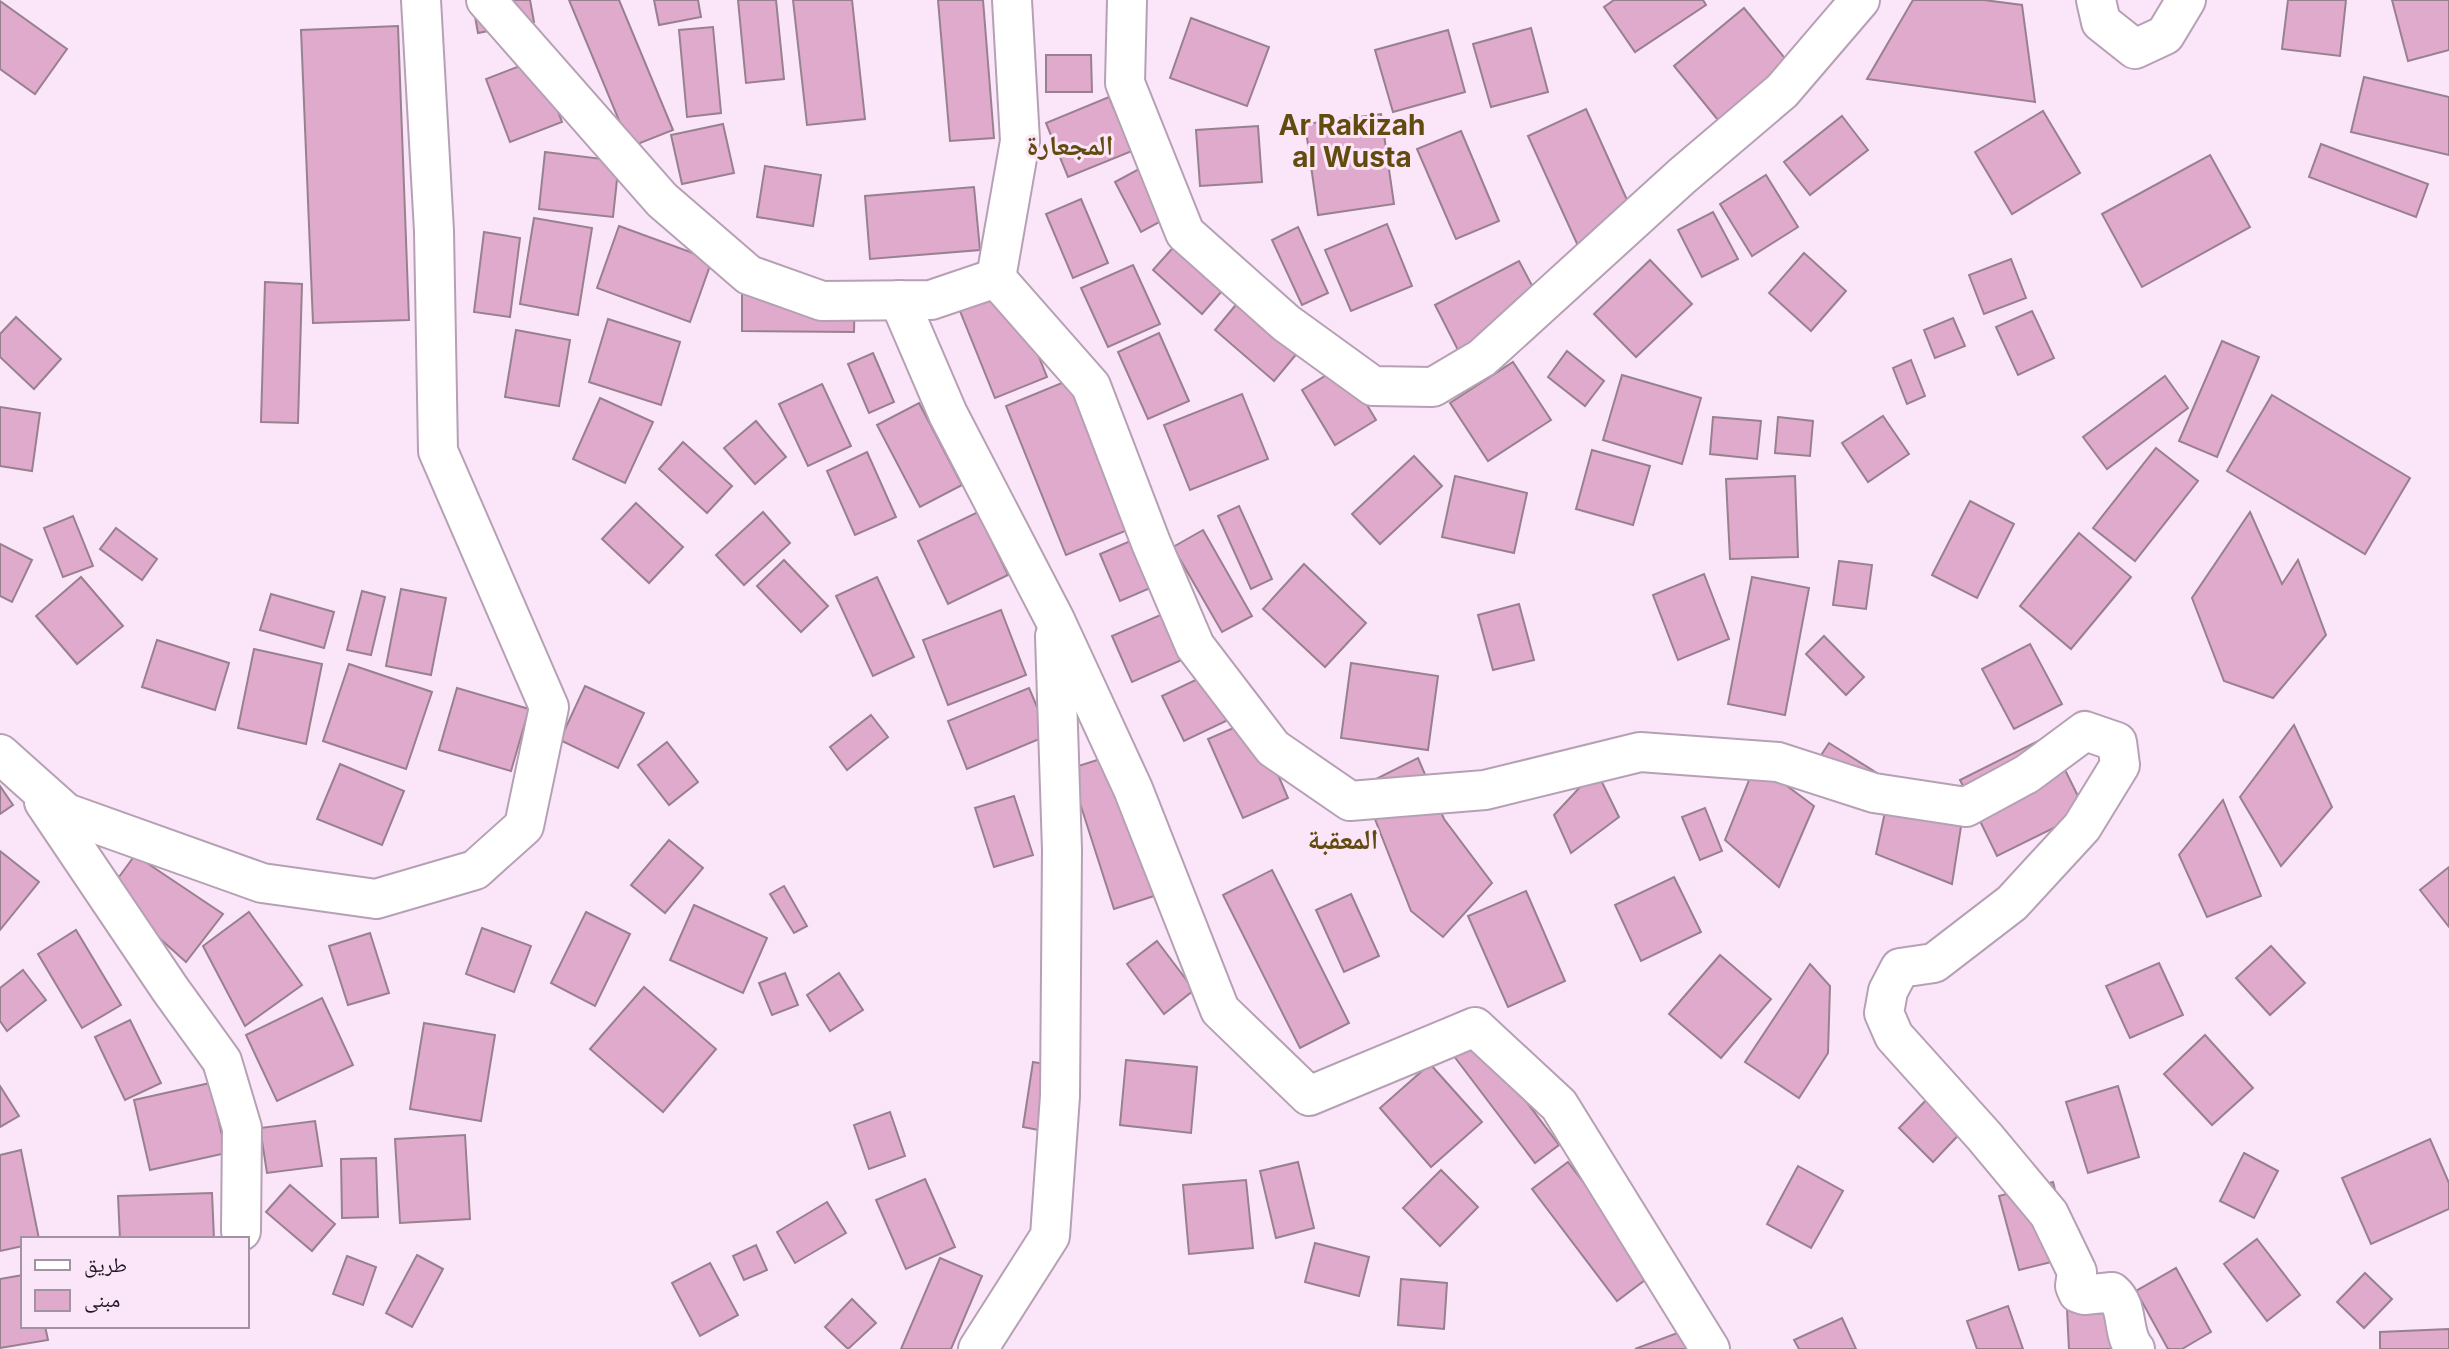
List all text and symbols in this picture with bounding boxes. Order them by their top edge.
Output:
district label: Ar Rakizah al Wusta [1279,108,1426,174]
district label: المجعارة [1026,128,1114,162]
district label: المعقبة [1308,822,1378,856]
legend [21,1237,248,1328]
text: طريق [84,1252,127,1278]
text: مبنى [84,1287,120,1313]

